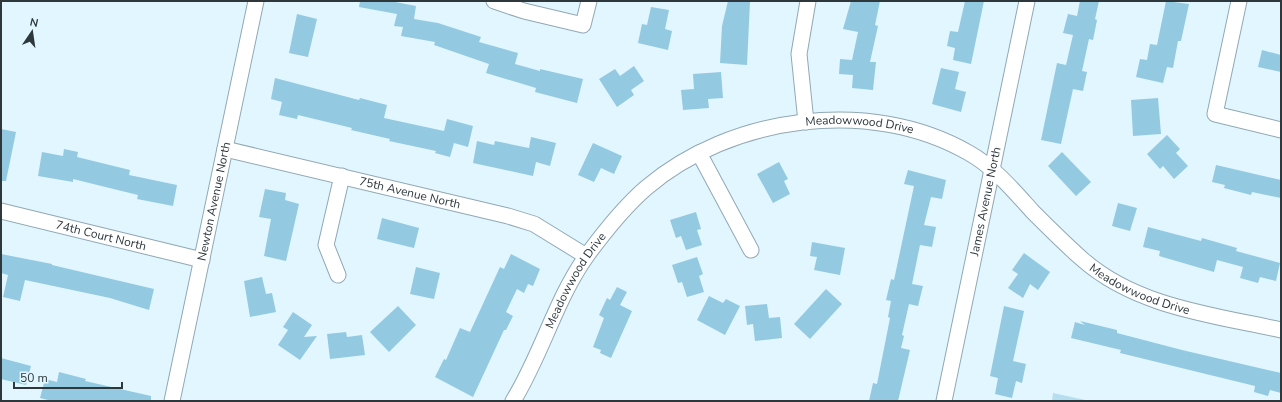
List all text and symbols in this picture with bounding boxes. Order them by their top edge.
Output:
north arrow [12,12,52,52]
text: N [28,15,40,31]
street label: Meadowwood Drive [805,112,916,138]
street label: Newton Avenue North [194,140,234,262]
street label: James Avenue North [966,145,1005,258]
street label: 75th Avenue North [358,173,462,213]
street label: 74th Court North [54,217,148,254]
street label: Meadowwood Drive [541,229,610,331]
street label: Meadowwood Drive [1086,260,1192,318]
scale bar [14,364,122,390]
text: 50 m [20,370,48,386]

